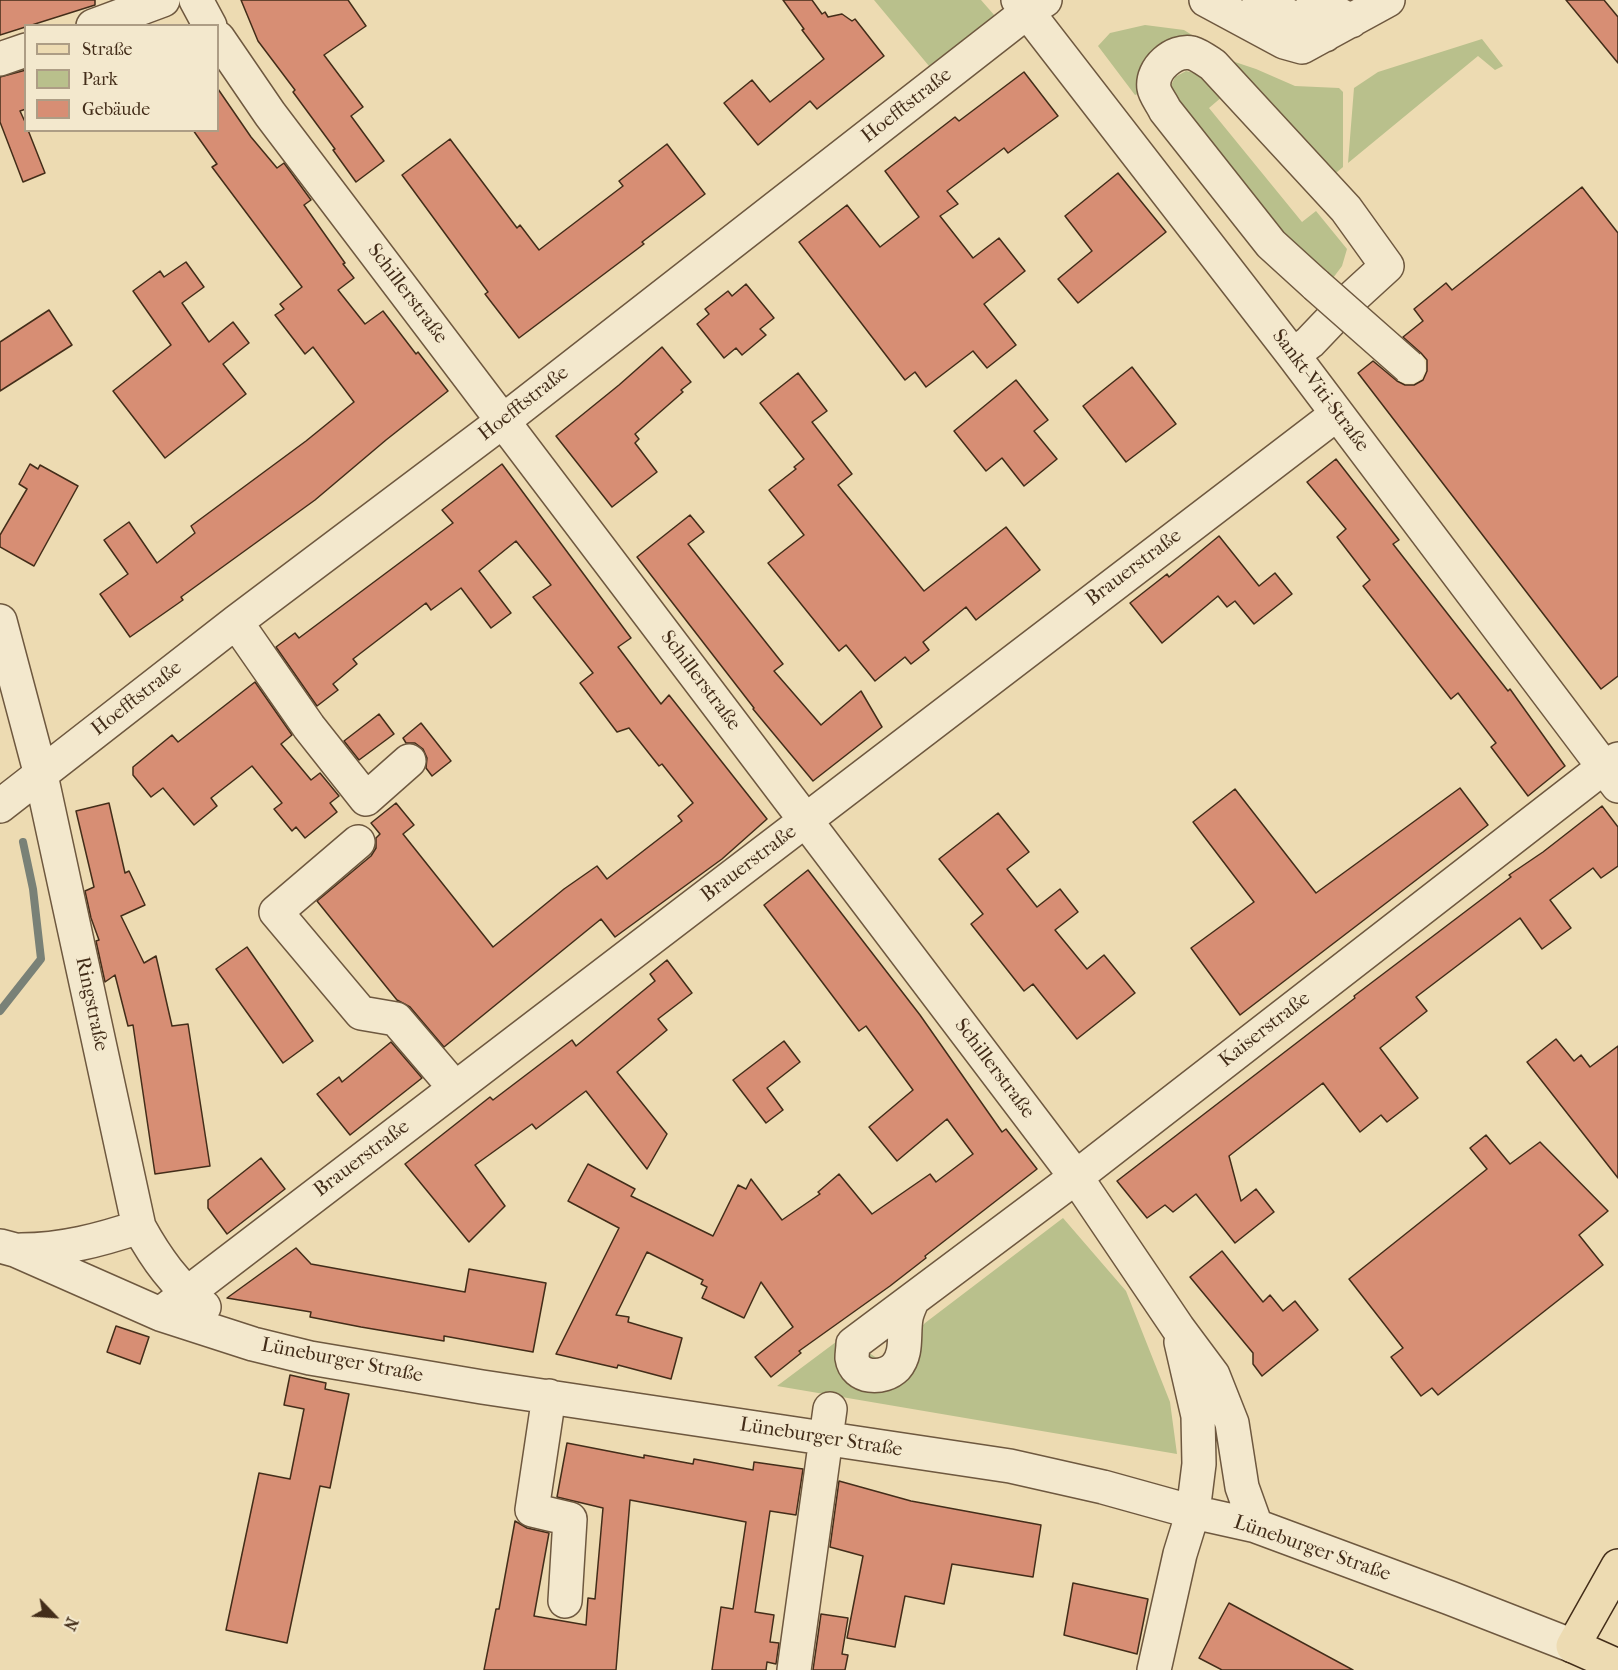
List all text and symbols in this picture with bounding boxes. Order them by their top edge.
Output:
legend [24,24,219,132]
text: Straße [82,39,132,60]
street label: Hoefftstraße [857,63,957,149]
text: Park [82,69,118,90]
text: Gebäude [82,99,150,120]
street label: Schillerstraße [362,239,452,349]
street label: Sankt-Viti-Straße [1266,325,1374,457]
street label: Hoefftstraße [474,361,574,447]
street label: Brauerstraße [1081,524,1187,612]
street label: Schillerstraße [655,626,745,736]
street label: Hoefftstraße [87,656,187,742]
street label: Brauerstraße [696,820,802,908]
street label: Ringstraße [69,955,113,1053]
street label: Kaiserstraße [1215,987,1315,1073]
street label: Schillerstraße [949,1014,1039,1124]
street label: Brauerstraße [309,1115,415,1203]
street label: Lüneburger Straße [259,1334,425,1388]
street label: Lüneburger Straße [738,1413,904,1463]
street label: Lüneburger Straße [1230,1511,1394,1587]
north arrow [24,1586,84,1646]
text: N [60,1614,82,1633]

